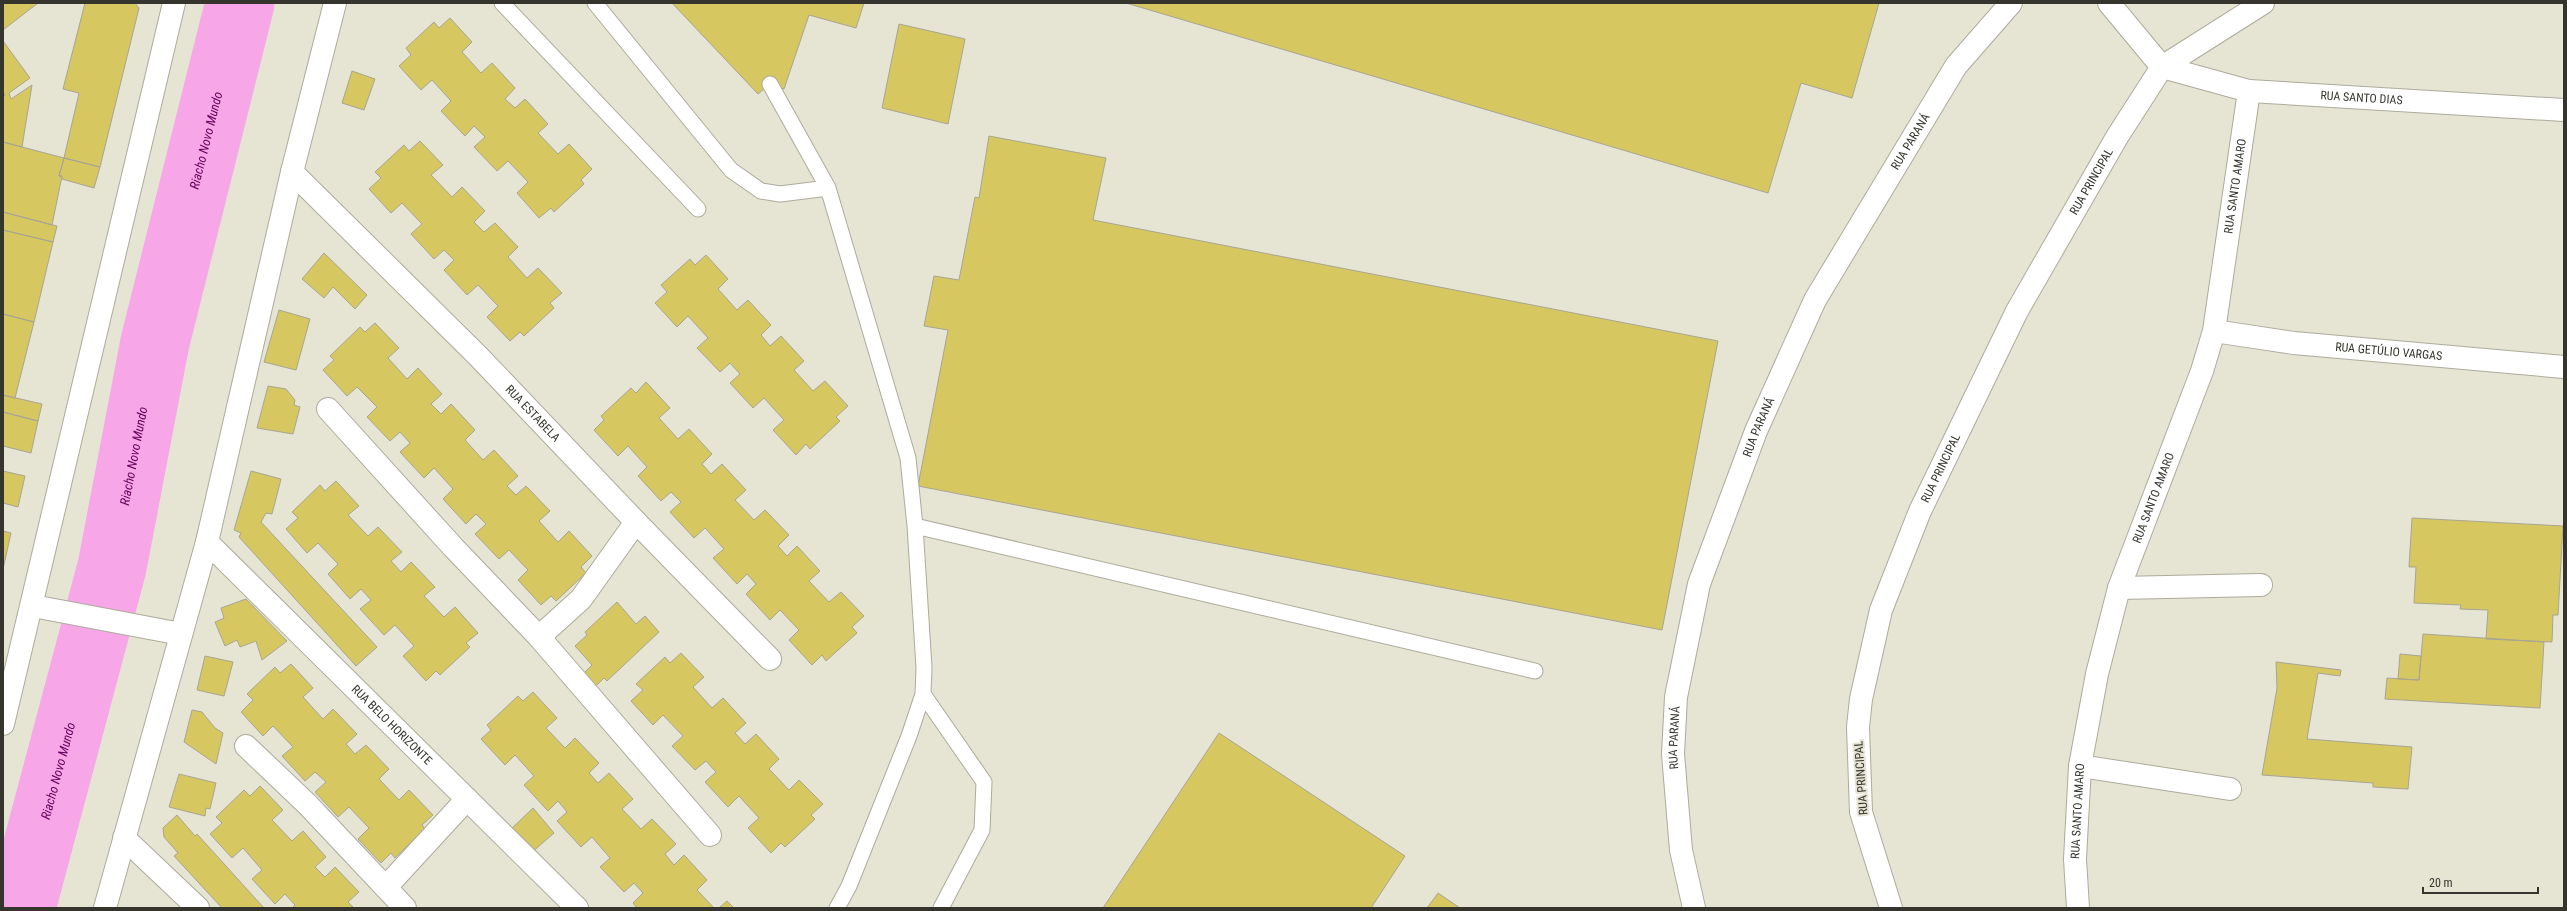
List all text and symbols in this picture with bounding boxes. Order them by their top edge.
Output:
street label: RUA SANTO DIAS [2320,88,2403,107]
water label: Riacho Novo Mundo [186,90,225,191]
street label: RUA PARANÁ [1888,110,1933,172]
street label: RUA SANTO AMARO [2221,138,2249,235]
street label: RUA PRINCIPAL [2067,146,2116,217]
street label: RUA GETÚLIO VARGAS [2335,340,2443,363]
street label: RUA ESTABELA [503,382,563,445]
street label: RUA PARANÁ [1740,395,1777,459]
water label: Riacho Novo Mundo [116,405,150,506]
street label: RUA PRINCIPAL [1918,431,1963,505]
street label: RUA SANTO AMARO [2130,451,2177,545]
street label: RUA BELO HORIZONTE [349,682,435,768]
street label: RUA PARANÁ [1666,706,1683,770]
water label: Riacho Novo Mundo [37,721,78,821]
street label: RUA PRINCIPAL [1851,740,1871,816]
street label: RUA SANTO AMARO [2068,763,2087,859]
scale bar [2423,869,2538,895]
text: 20 m [2429,876,2453,890]

